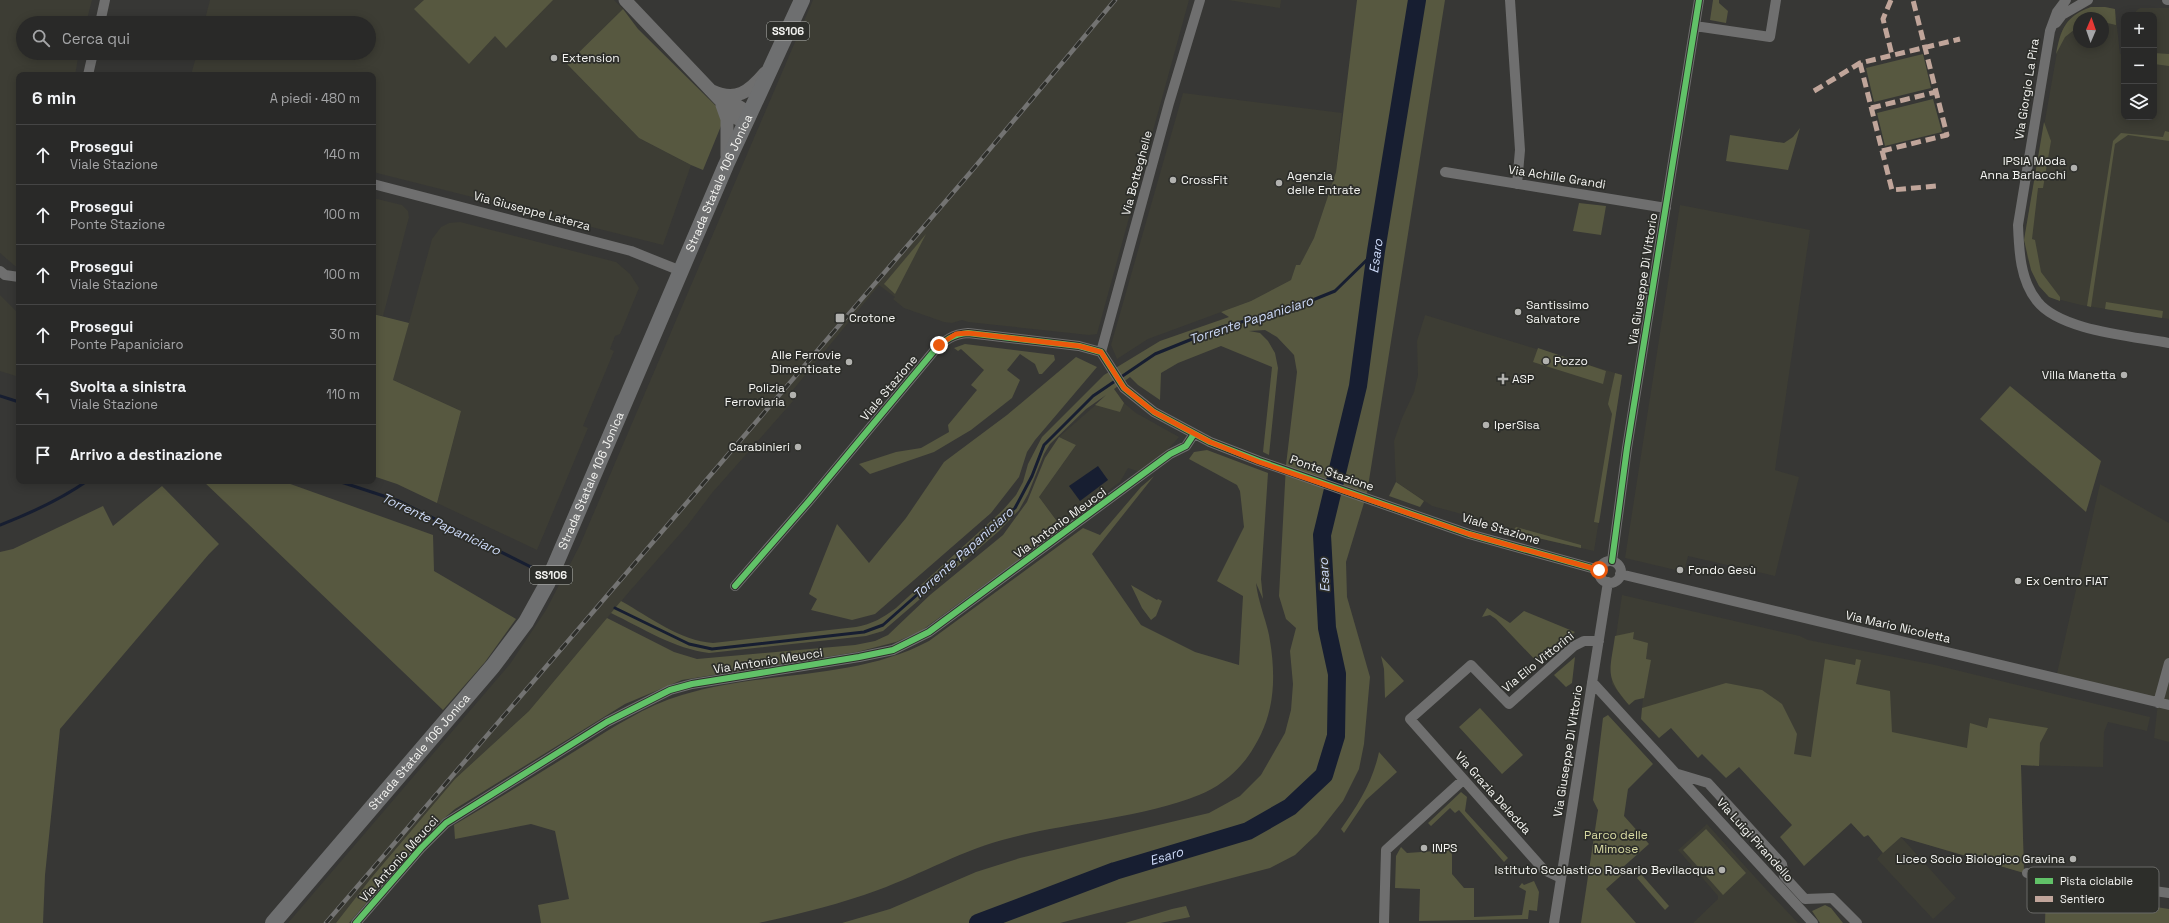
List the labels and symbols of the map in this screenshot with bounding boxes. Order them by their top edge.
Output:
north arrow [2073,12,2109,48]
road number: SS106 [767,22,809,40]
street label: Via Giorgio La Pira [2011,37,2043,141]
place label: Extension [562,50,620,66]
marker: Extension [549,53,559,63]
street label: Strada Statale 106 Jonica [682,112,756,254]
street label: Via Botteghelle [1118,129,1156,217]
place label: IPSIA Moda Anna Barlacchi [1980,153,2066,183]
street label: Via Achille Grandi [1507,161,1607,193]
marker: IPSIA Moda Anna Barlacchi [2069,163,2079,173]
place label: Agenzia delle Entrate [1287,168,1361,198]
place label: CrossFit [1181,172,1228,188]
marker: CrossFit [1168,175,1178,185]
marker: Agenzia delle Entrate [1274,178,1284,188]
street label: Via Giuseppe Laterza [472,188,592,234]
street label: Via Giuseppe Di Vittorio [1625,212,1661,346]
water label: Esaro [1365,237,1387,274]
water label: Torrente Papaniciaro [1187,292,1316,348]
place label: Santissimo Salvatore [1526,297,1589,327]
marker: Santissimo Salvatore [1513,307,1523,317]
place label: Crotone [849,310,895,326]
marker: Crotone [834,312,846,324]
route end [930,336,948,354]
place label: Alle Ferrovie Dimenticate [771,347,841,377]
street label: Viale Stazione [857,352,921,424]
place label: Pozzo [1554,353,1588,369]
marker: Pozzo [1541,356,1551,366]
marker: Alle Ferrovie Dimenticate [844,357,854,367]
place label: Villa Manetta [2042,367,2116,383]
marker: Villa Manetta [2119,370,2129,380]
place label: ASP [1512,371,1534,387]
marker: ASP [1497,373,1509,385]
place label: Polizia Ferroviaria [725,380,785,410]
marker: Polizia Ferroviaria [788,390,798,400]
street label: Strada Statale 106 Jonica [555,409,628,552]
place label: IperSisa [1494,417,1540,433]
marker: IperSisa [1481,420,1491,430]
place label: Carabinieri [729,439,790,455]
marker: Carabinieri [793,442,803,452]
street label: Ponte Stazione [1288,451,1376,495]
street label: Via Antonio Meucci [1011,484,1109,562]
water label: Torrente Papaniciaro [379,489,504,559]
water label: Torrente Papaniciaro [909,503,1018,603]
street label: Viale Stazione [1460,509,1542,549]
water label: Esaro [1315,556,1333,593]
route start [1590,561,1608,579]
place label: Fondo Gesù [1688,562,1756,578]
marker: Fondo Gesù [1675,565,1685,575]
road number: SS106 [530,566,572,584]
place label: Ex Centro FIAT [2026,573,2108,589]
marker: Ex Centro FIAT [2013,576,2023,586]
street label: Via Mario Nicoletta [1844,607,1952,647]
street label: Via Elio Vittorini [1499,628,1577,696]
street label: Via Antonio Meucci [712,644,824,678]
street label: Via Giuseppe Di Vittorio [1550,684,1586,818]
street label: Strada Statale 106 Jonica [365,690,474,814]
street label: Via Grazia Deledda [1452,748,1535,838]
street label: Via Luigi Pirandello [1713,795,1797,885]
street label: Via Antonio Meucci [356,813,442,905]
park label: Parco delle Mimose [1584,827,1648,857]
place label: INPS [1432,840,1457,856]
water label: Esaro [1147,842,1186,869]
marker: INPS [1419,843,1429,853]
place label: Liceo Socio Biologico Gravina [1896,851,2065,867]
marker: Liceo Socio Biologico Gravina [2068,854,2078,864]
place label: Istituto Scolastico Rosario Bevilacqua [1495,862,1714,878]
marker: Istituto Scolastico Rosario Bevilacqua [1717,865,1727,875]
legend [2027,867,2159,913]
text: Pista ciclabile [2060,874,2133,888]
text: Sentiero [2060,892,2105,906]

